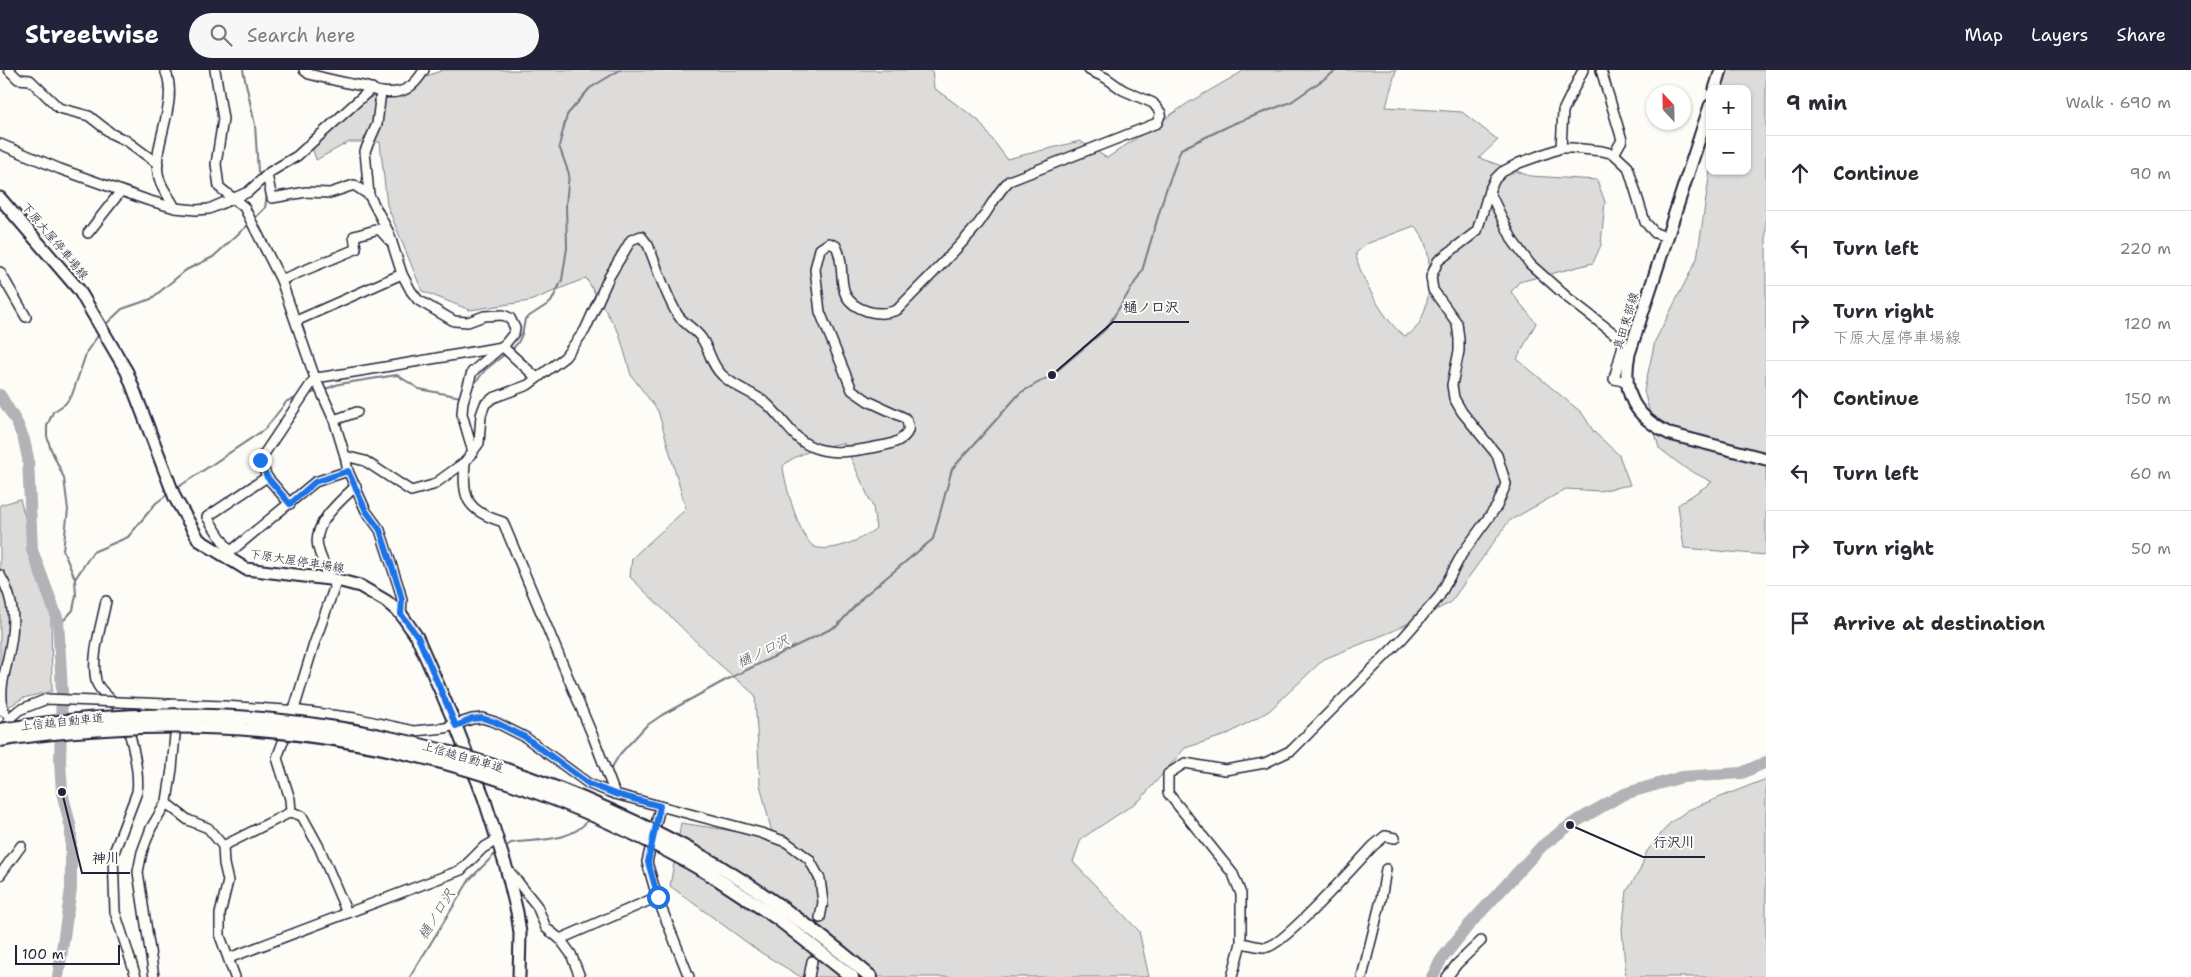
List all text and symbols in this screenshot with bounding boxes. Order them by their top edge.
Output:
search box [189,13,539,58]
text: Streetwise [25,19,159,51]
icon: search [207,21,235,49]
text: Search here [247,23,356,48]
text: Map [1965,23,2003,47]
text: Layers [2031,23,2088,47]
text: Share [2116,23,2166,47]
north arrow [1646,85,1691,130]
map controls [1706,85,1751,175]
button: + [1706,85,1751,130]
text: 9 min [1786,89,1847,117]
text: Walk · 690 m [2066,92,2171,113]
button: − [1706,130,1751,175]
icon: ahead [1786,159,1814,187]
text: Continue [1833,161,1919,186]
text: 90 m [2130,163,2171,184]
street label: 下原大屋停車場線 [18,199,92,283]
icon: left [1786,234,1814,262]
text: Turn left [1833,236,1919,261]
text: 220 m [2119,238,2171,259]
street label: 真田東部線 [1610,290,1642,352]
callout: 樋ノ口沢 [1113,293,1189,322]
text: 樋ノ口沢 [1123,298,1179,316]
text: Turn right [1833,299,1934,324]
icon: right [1786,309,1814,337]
text: 120 m [2124,313,2171,334]
text: 下原大屋停車場線 [1833,327,1961,348]
icon: ahead [1786,384,1814,412]
text: Continue [1833,386,1919,411]
text: 150 m [2124,388,2171,409]
route end [249,449,272,472]
icon: left [1786,459,1814,487]
text: Turn left [1833,461,1919,486]
text: 60 m [2130,463,2171,484]
icon: right [1786,534,1814,562]
text: Turn right [1833,536,1934,561]
text: 50 m [2131,538,2171,559]
street label: 下原大屋停車場線 [248,546,346,576]
icon: arrive [1786,609,1814,637]
text: Arrive at destination [1833,611,2045,636]
water label: 樋ノ口沢 [734,630,793,671]
street label: 上信越自動車道 [19,710,105,734]
street label: 上信越自動車道 [420,738,506,776]
callout: 行沢川 [1643,828,1705,857]
text: 行沢川 [1653,833,1695,851]
callout: 神川 [82,844,130,873]
text: 神川 [92,849,120,867]
water label: 樋ノ口沢 [414,885,459,943]
route start [647,886,670,909]
scale bar [15,942,120,965]
text: 100 m [22,945,64,963]

